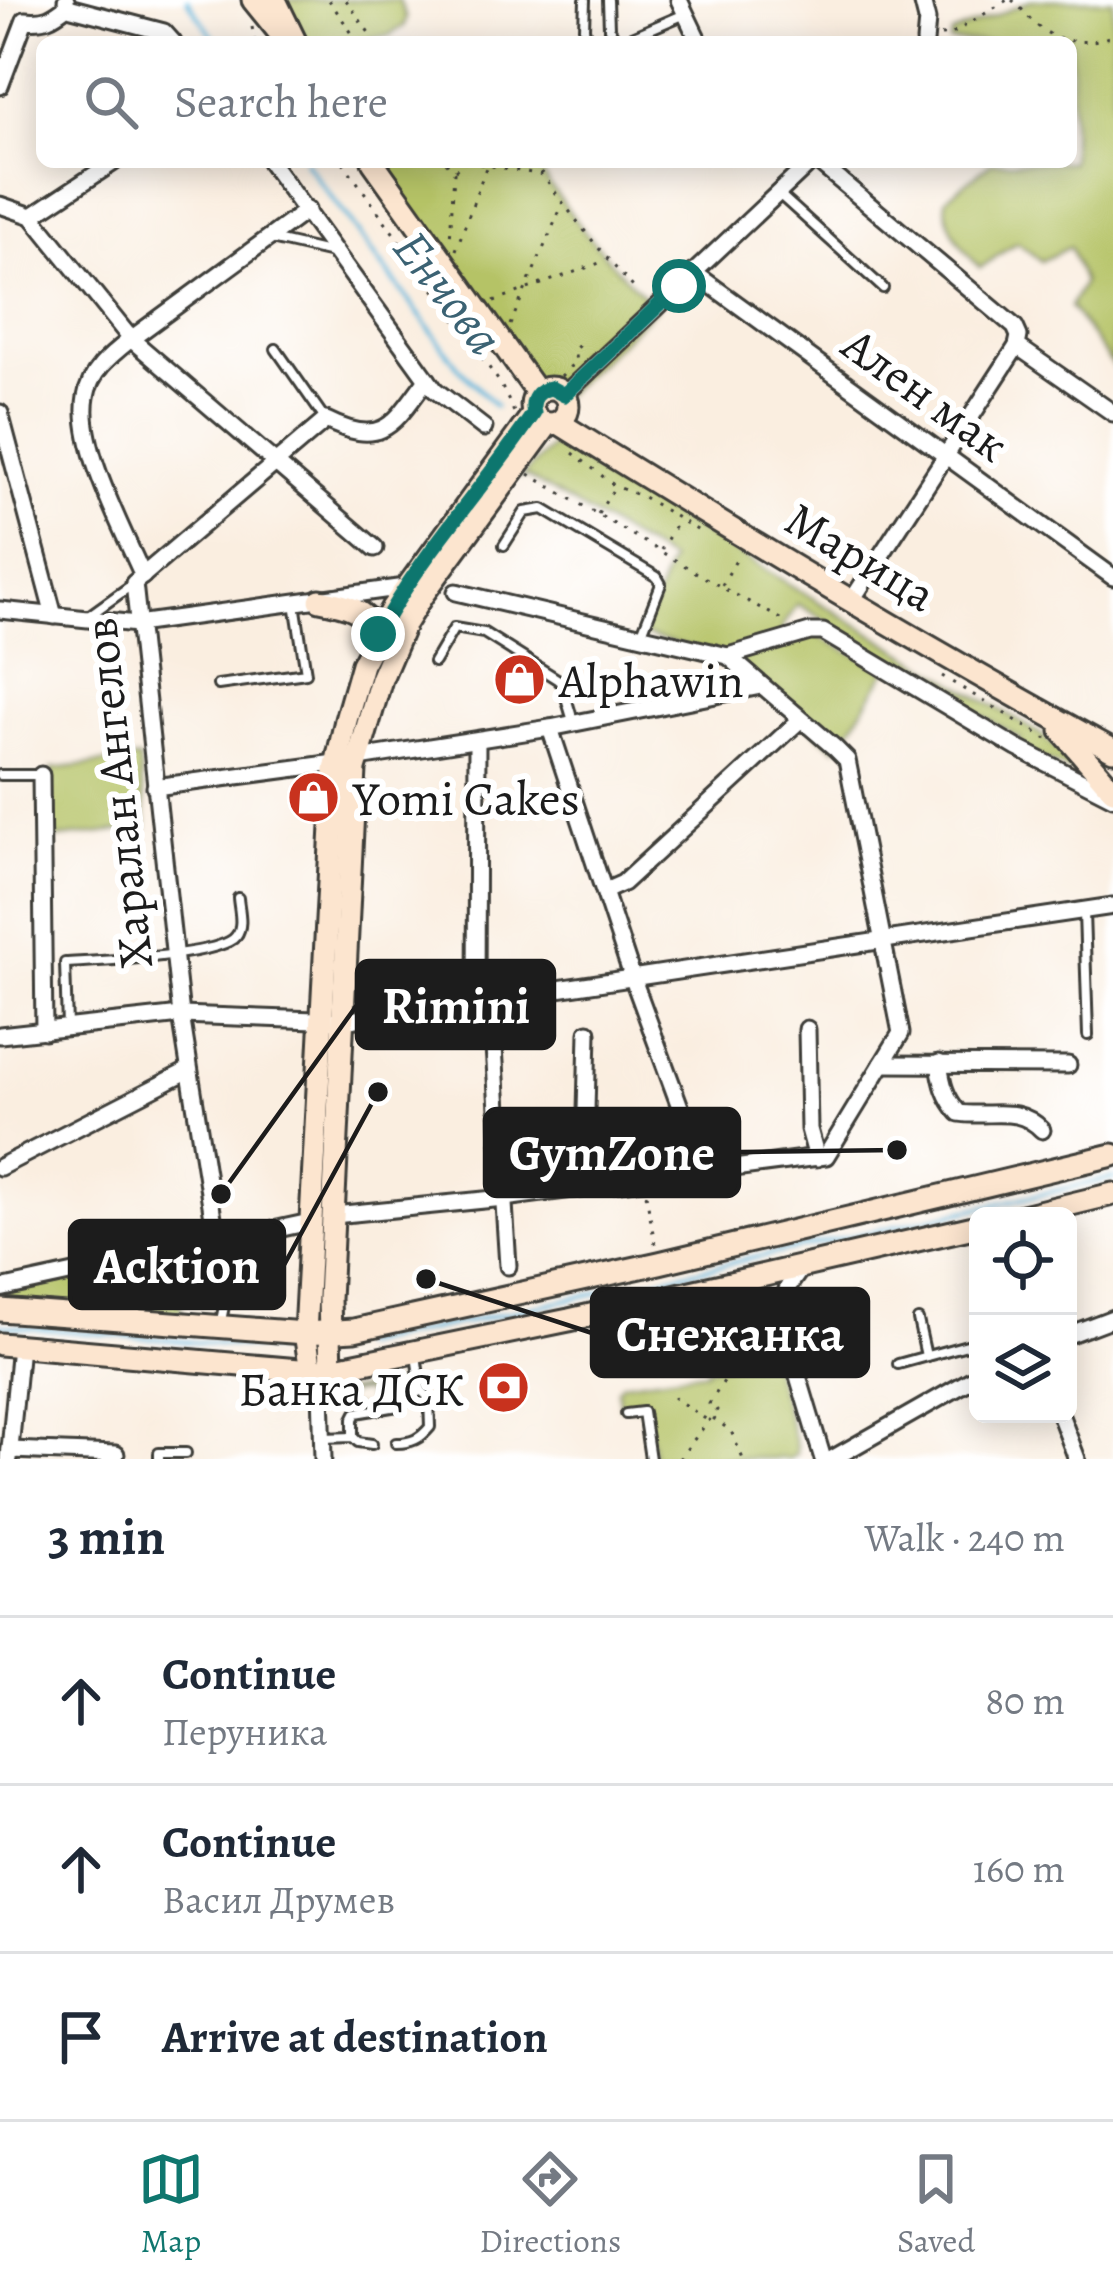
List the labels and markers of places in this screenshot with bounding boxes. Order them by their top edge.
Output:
place label: Alphawin [558,648,744,714]
shop icon: Alphawin [492,652,548,708]
place label: Yomi Cakes [352,766,580,832]
shop icon: Yomi Cakes [286,770,342,826]
callout: Rimini [357,961,554,1048]
callout: GymZone [485,1109,739,1196]
callout: Acktion [70,1221,284,1308]
callout: Снежанка [592,1289,868,1376]
place label: Банка ДСК [238,1356,464,1422]
bank icon: Банка ДСК [475,1360,531,1416]

